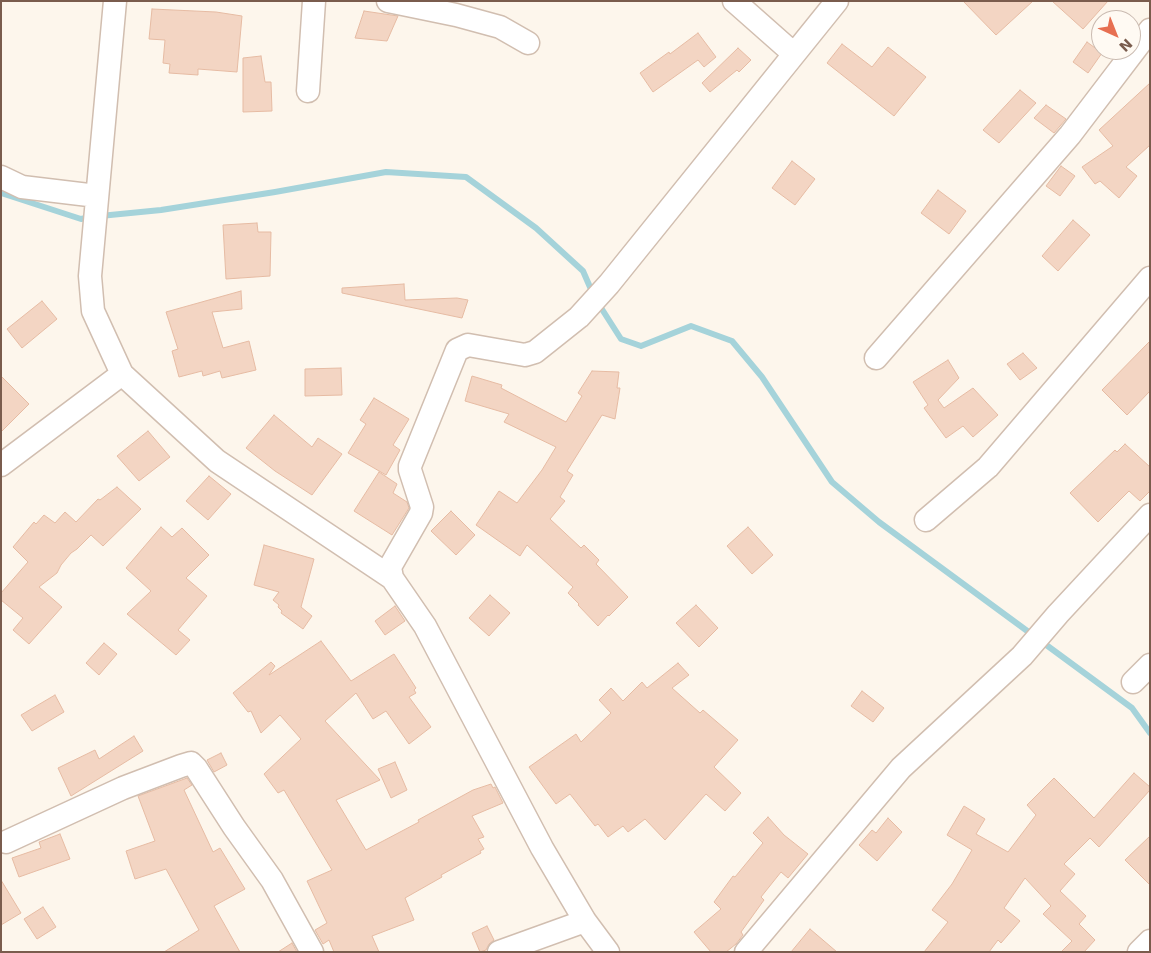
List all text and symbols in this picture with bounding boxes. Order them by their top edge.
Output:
north arrow [1091,10,1141,60]
text: N [1116,35,1135,55]

